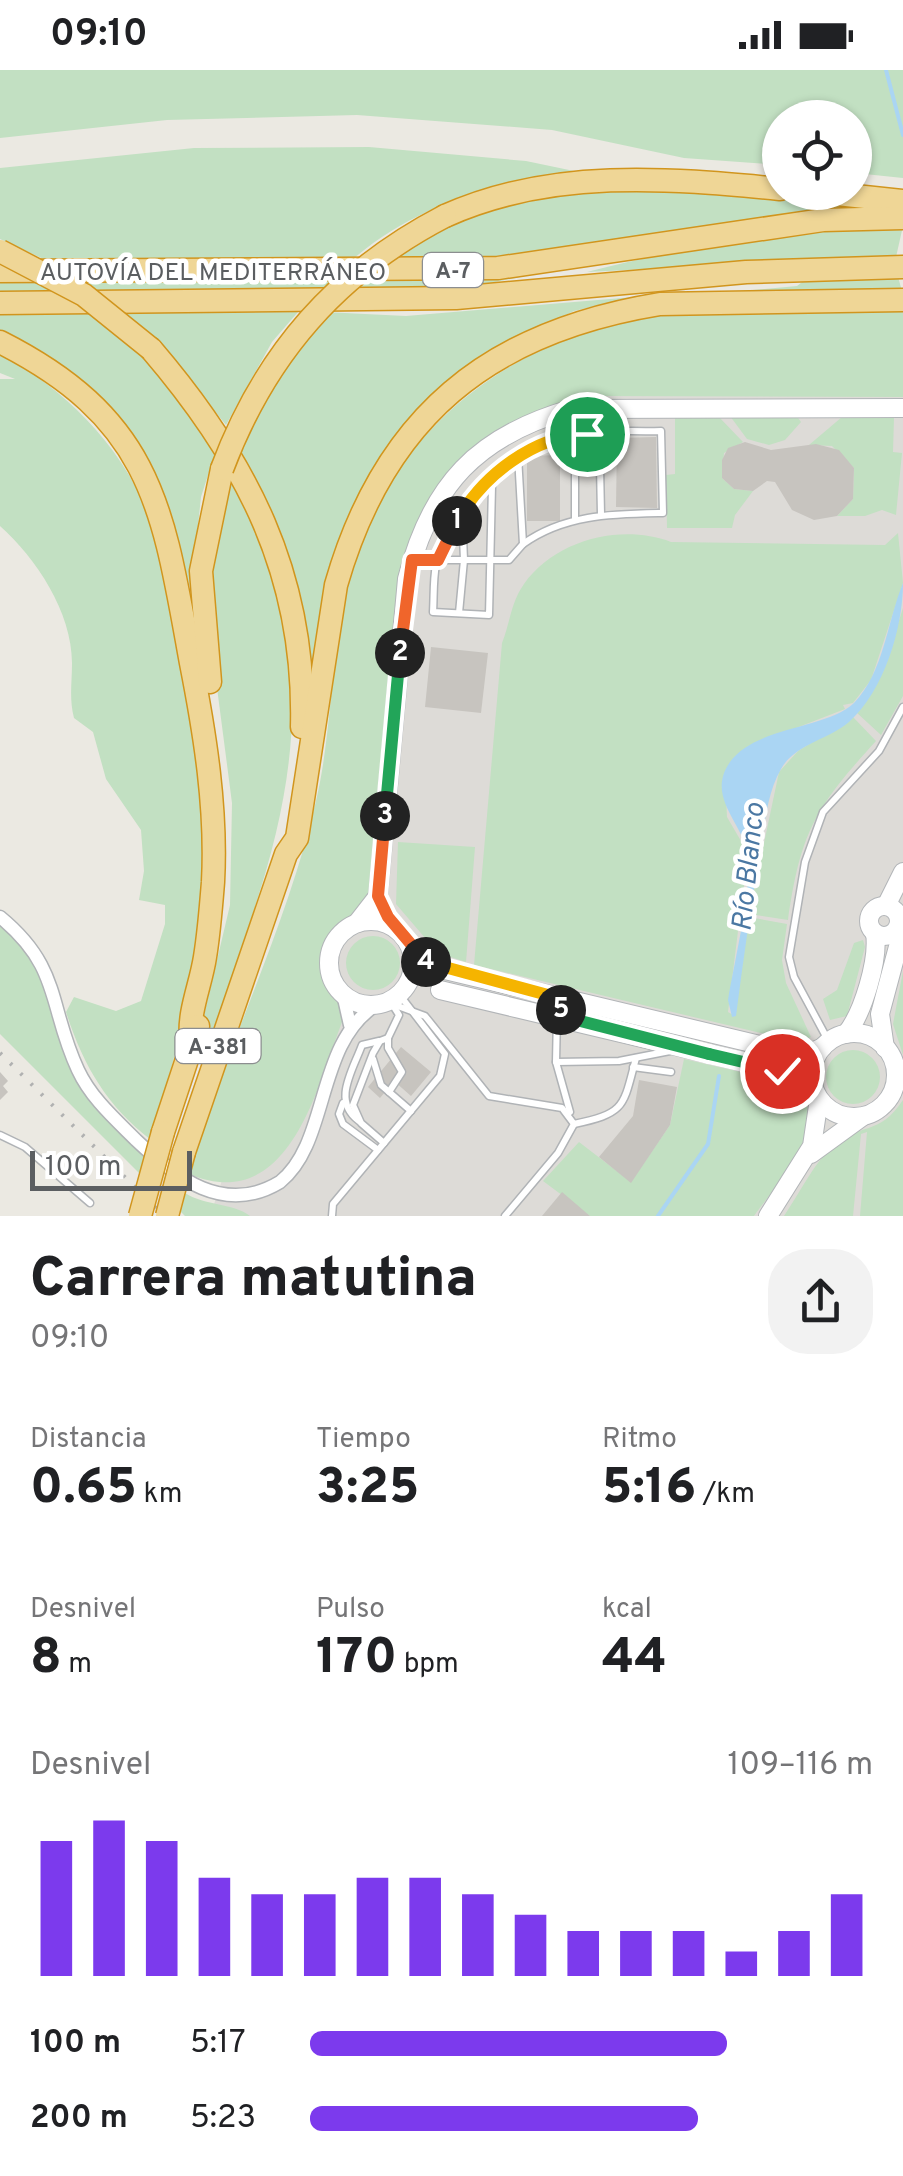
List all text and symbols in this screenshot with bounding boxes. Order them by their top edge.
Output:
text: 09:10 [50,11,148,60]
map controls [762,100,872,210]
button: locate [762,100,872,210]
road number: A-7 [423,253,483,287]
street label: AUTOVÍA DEL MEDITERRÁNEO [40,257,386,290]
pin [545,392,630,477]
icon: arrive [560,407,615,462]
pin: 1 [432,496,482,546]
text: 1 [451,503,463,539]
pin: 2 [375,628,425,678]
text: 2 [391,635,409,671]
pin: 3 [360,791,410,841]
text: 3 [377,798,393,834]
water label: Río Blanco [725,801,775,933]
pin: 4 [401,937,451,987]
text: 4 [417,944,435,980]
pin: 5 [536,985,586,1035]
text: 5 [552,992,570,1028]
road number: A-381 [176,1029,260,1063]
pin [740,1029,825,1114]
icon: check [755,1044,810,1099]
scale bar [30,1146,192,1190]
text: 100 m [45,1150,121,1186]
text: Carrera matutina [30,1246,477,1316]
button: share [768,1249,873,1354]
text: 09:10 [30,1319,109,1359]
text: Distancia [30,1422,146,1458]
text: Tiempo [316,1422,411,1458]
text: Ritmo [602,1422,677,1458]
text: 0.65 [30,1458,137,1521]
text: 3:25 [316,1458,419,1521]
text: 5:16 [602,1458,696,1521]
text: km [137,1477,182,1513]
text: /km [696,1477,755,1513]
text: Desnivel [30,1592,136,1628]
text: Pulso [316,1592,385,1628]
text: kcal [602,1592,652,1628]
text: 8 [30,1628,62,1691]
text: 170 [316,1628,397,1691]
text: 44 [602,1628,667,1691]
text: m [62,1647,92,1683]
text: bpm [397,1647,459,1683]
text: Desnivel [30,1746,151,1786]
text: 109–116 m [727,1746,873,1786]
text: 100 m [30,2024,121,2064]
text: 5:17 [190,2024,246,2064]
text: 200 m [30,2099,128,2139]
text: 5:23 [190,2099,256,2139]

